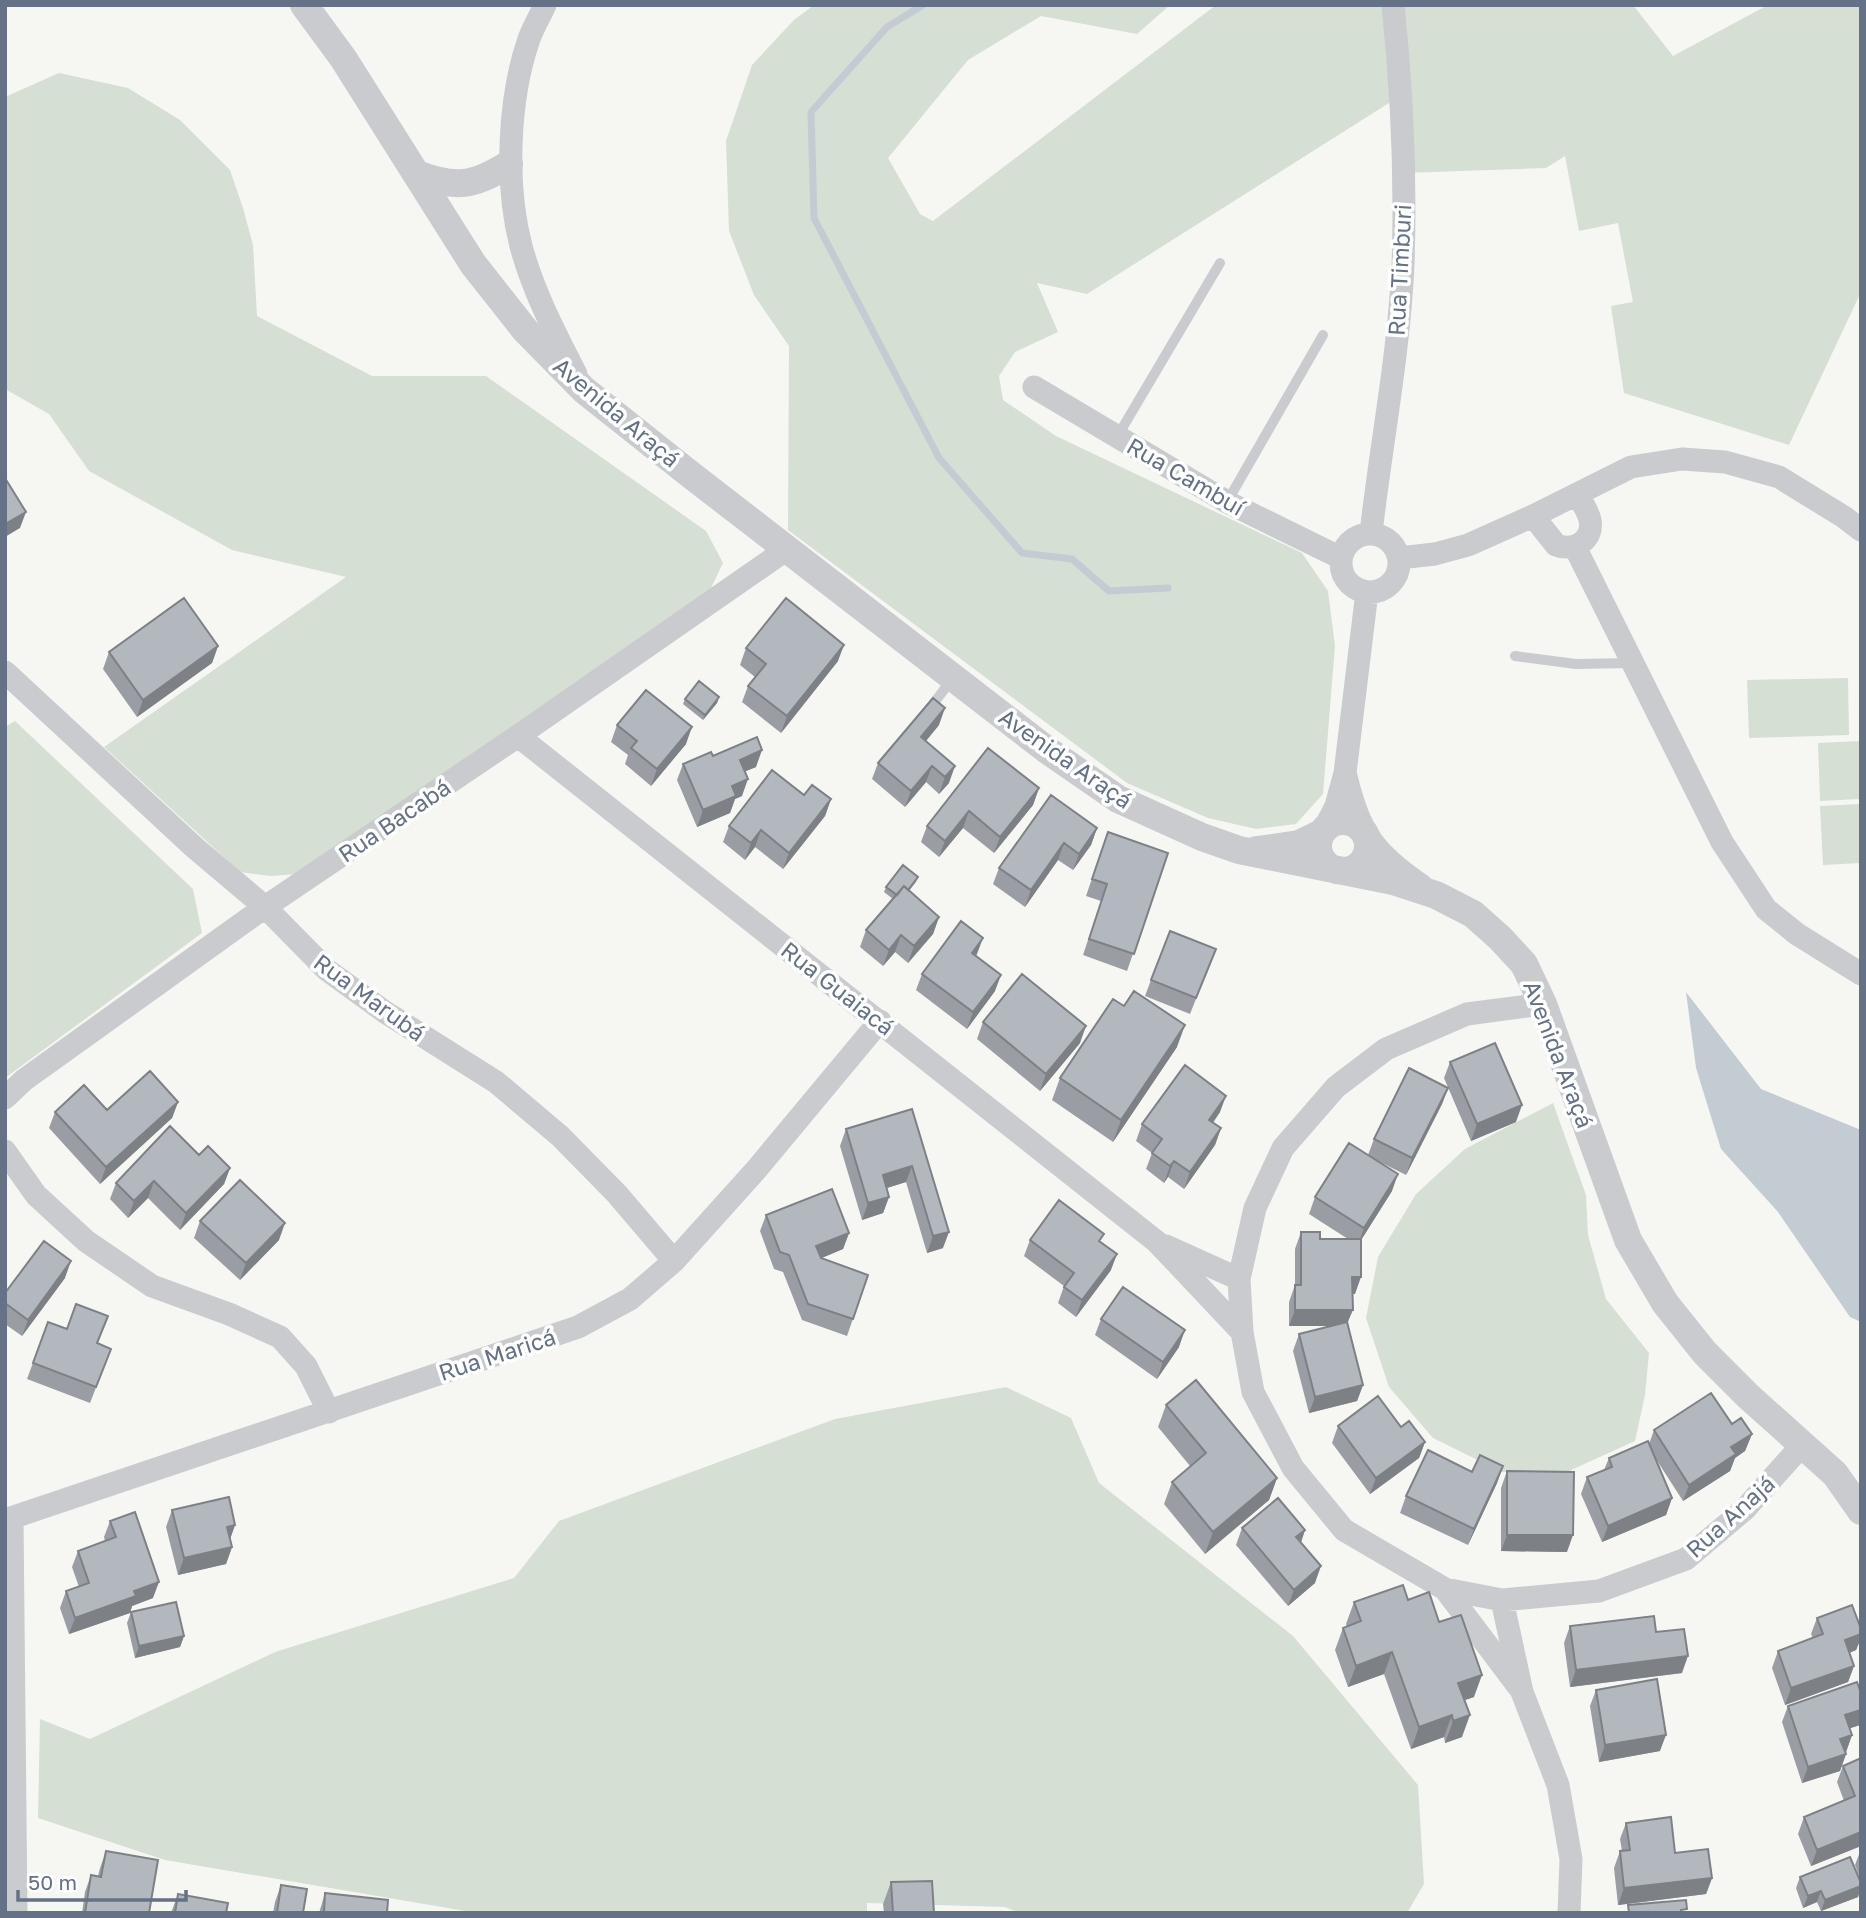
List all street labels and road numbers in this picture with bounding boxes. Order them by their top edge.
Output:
street label: Rua Timburi [1382,203,1416,337]
street label: Avenida Araçá [548,351,686,473]
street label: Rua Cambuí [1122,431,1251,522]
street label: Avenida Araçá [994,702,1138,814]
street label: Rua Bacabá [333,772,455,868]
street label: Rua Guaiacá [776,935,900,1041]
street label: Rua Marubá [309,947,431,1047]
street label: Avenida Araçá [1518,976,1600,1132]
street label: Rua Maricá [435,1322,559,1386]
street label: Rua Anajá [1680,1469,1780,1563]

